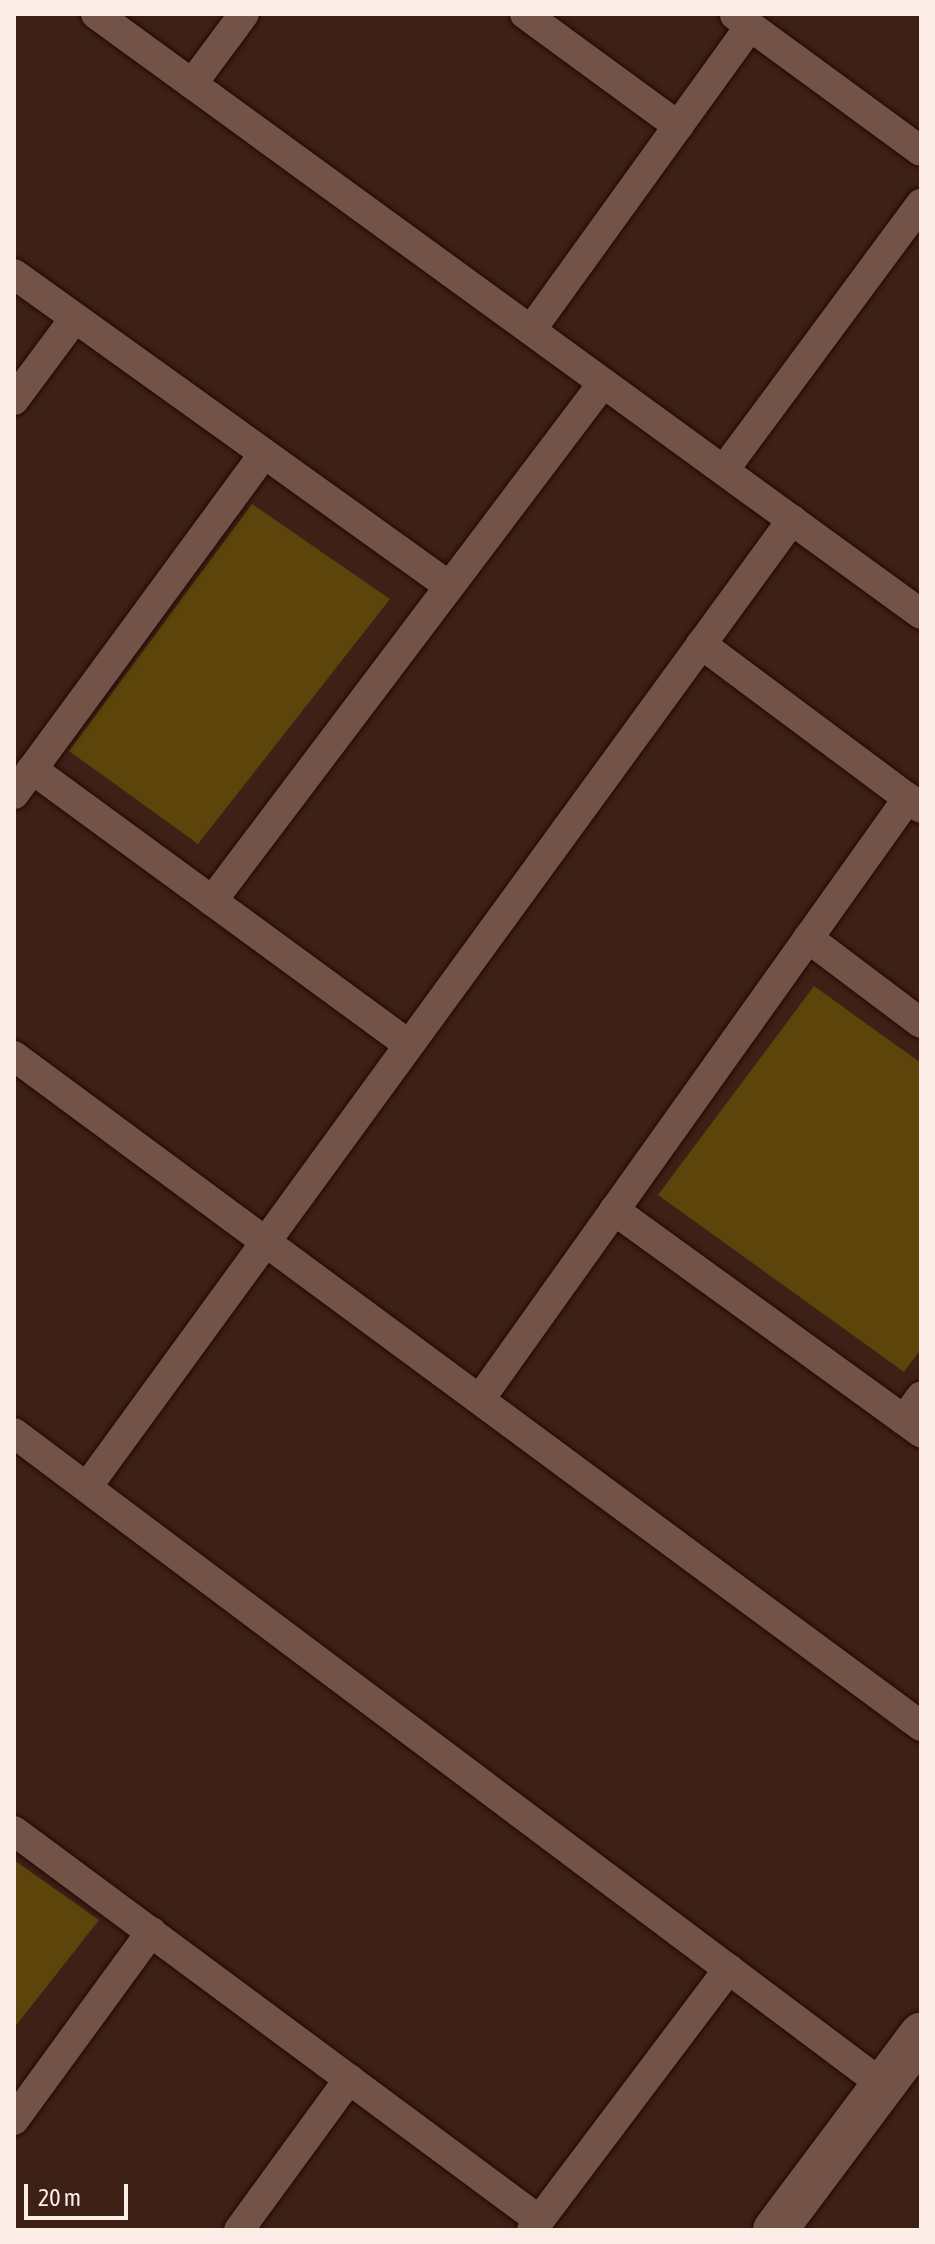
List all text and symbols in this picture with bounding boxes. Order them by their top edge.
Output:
scale bar [28,2168,132,2218]
text: 20 m [38,2184,81,2211]

